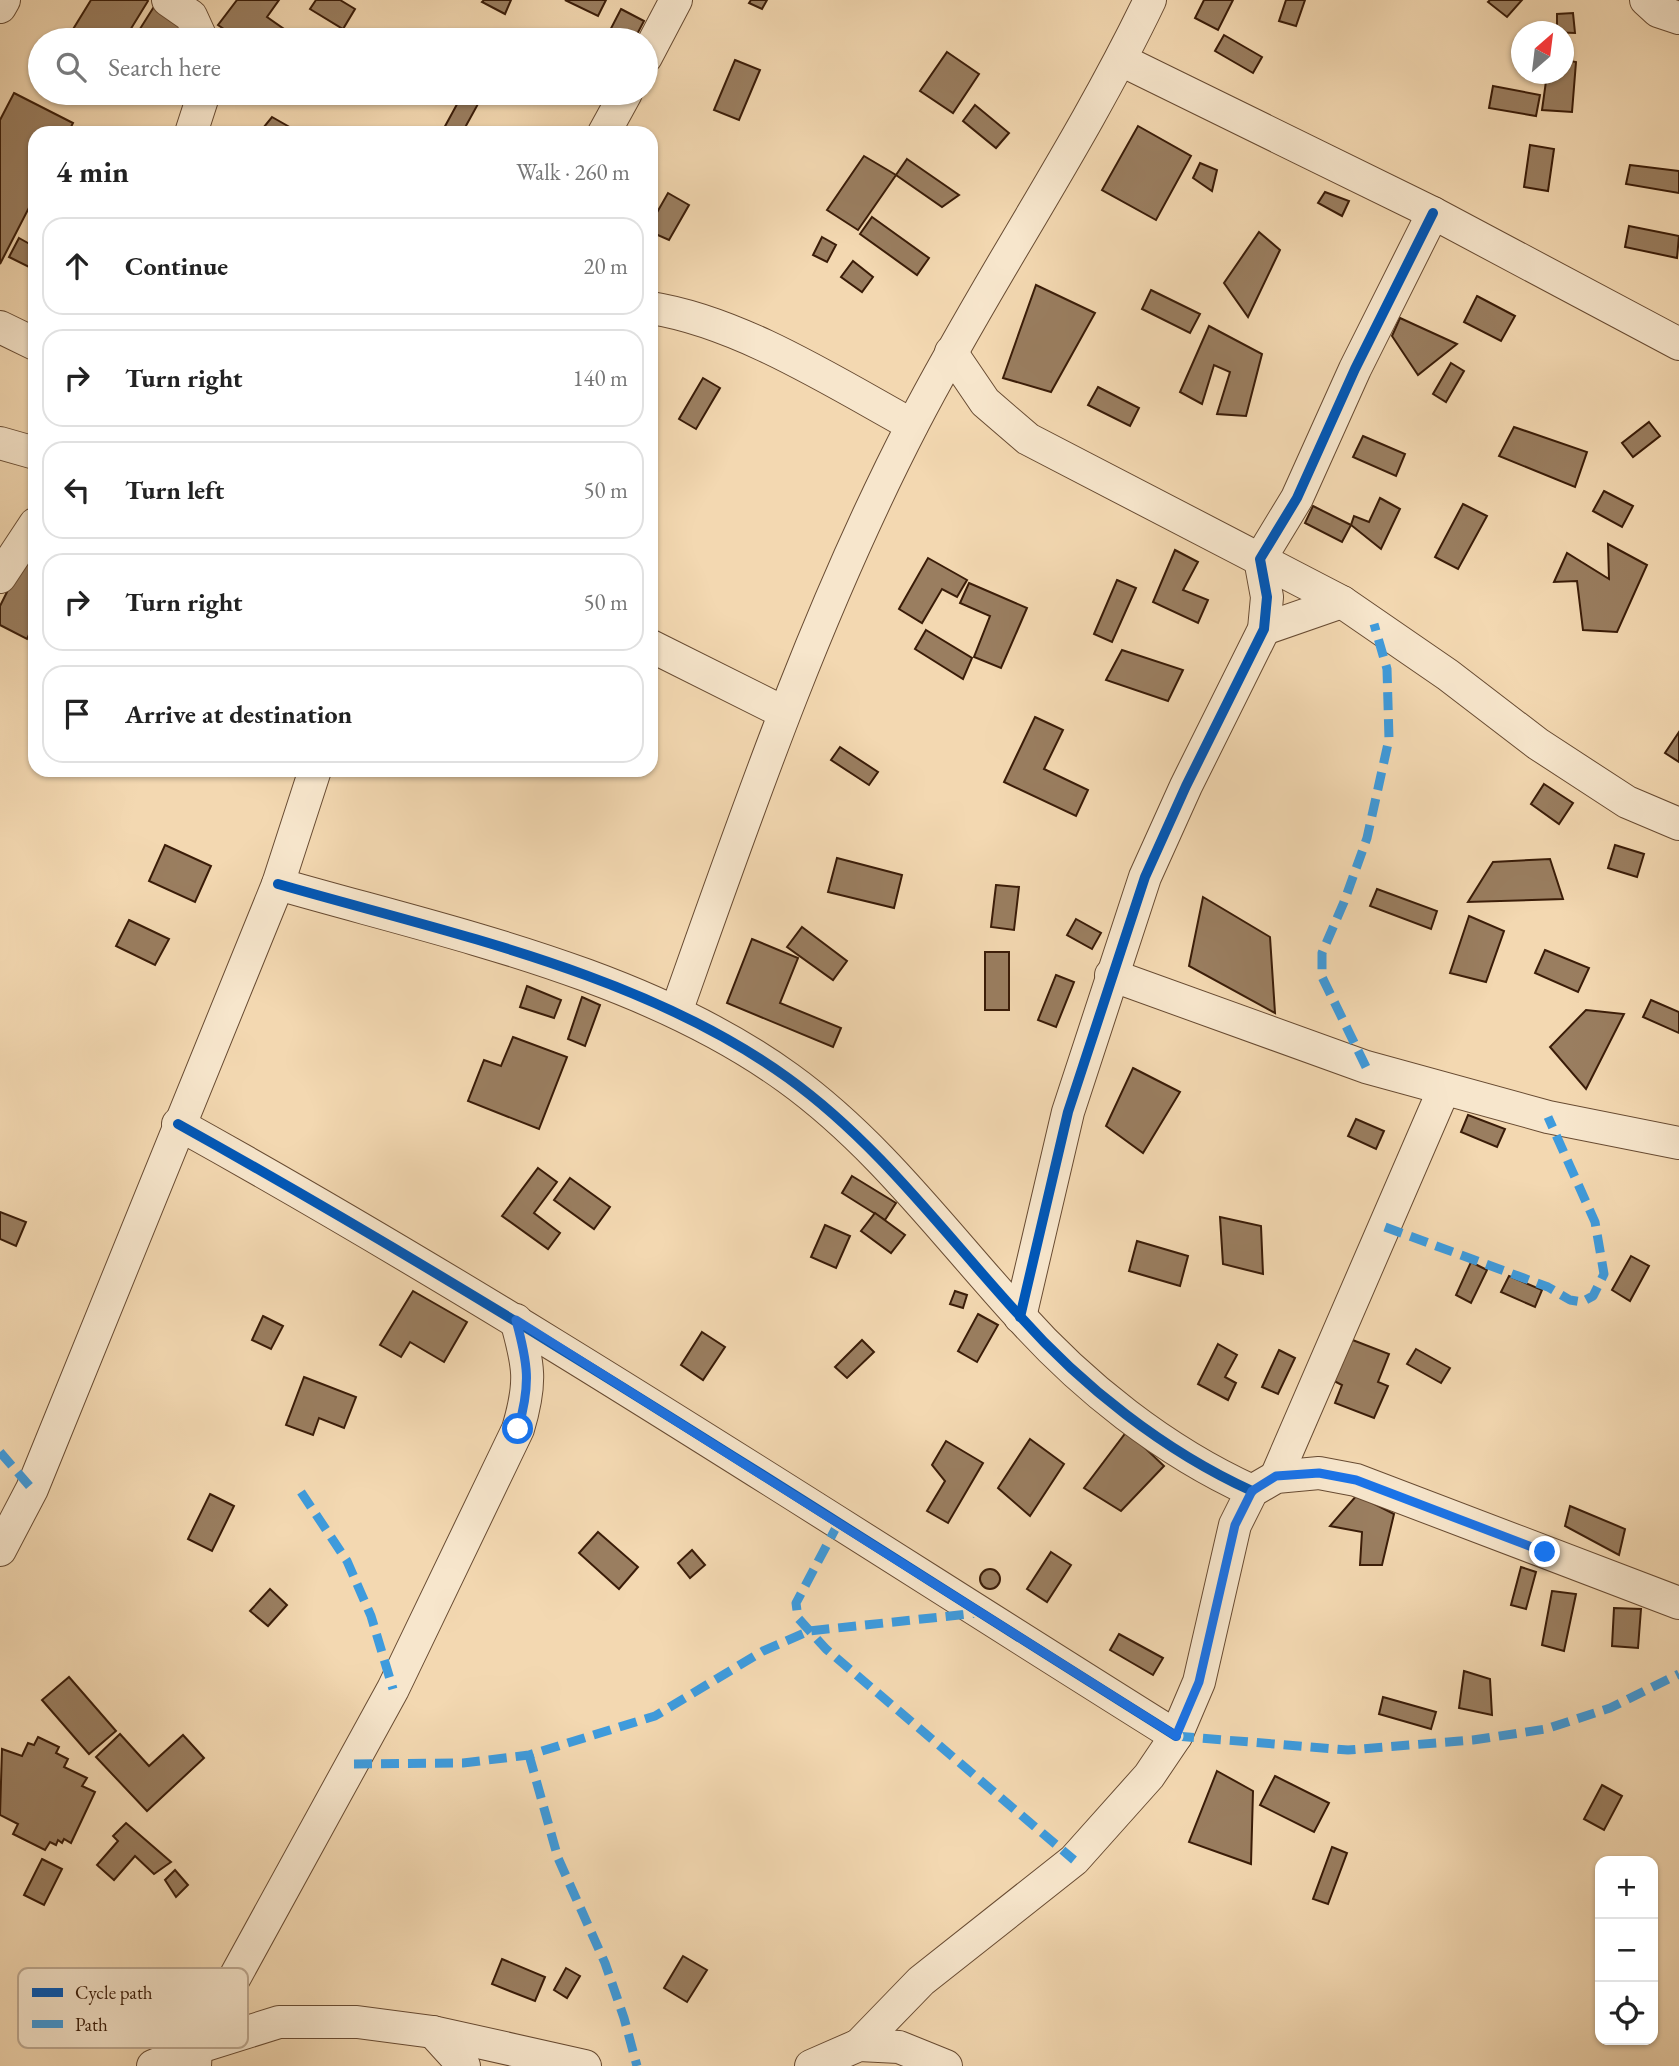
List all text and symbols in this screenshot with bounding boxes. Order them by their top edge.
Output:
north arrow [1511,21,1574,84]
search box [28,28,658,105]
icon: search [52,48,90,86]
text: Search here [108,50,221,84]
text: 4 min [56,152,129,191]
text: Walk · 260 m [516,157,630,187]
icon: ahead [58,247,96,285]
text: Continue [125,249,228,283]
text: 20 m [583,251,628,281]
icon: right [58,359,96,397]
text: Turn right [125,361,243,395]
text: 140 m [572,363,628,393]
icon: left [58,471,96,509]
text: Turn left [125,473,224,507]
text: 50 m [583,475,628,505]
icon: right [58,583,96,621]
text: Turn right [125,585,243,619]
text: 50 m [583,587,628,617]
icon: arrive [58,695,96,733]
text: Arrive at destination [125,697,352,731]
route start [502,1413,533,1444]
route end [1529,1536,1560,1567]
map controls [1595,1856,1658,2045]
button: + [1595,1856,1658,1919]
button: − [1595,1919,1658,1982]
legend [18,1968,248,2048]
text: Cycle path [75,1980,153,2005]
button: locate [1595,1982,1658,2045]
text: Path [75,2012,108,2037]

